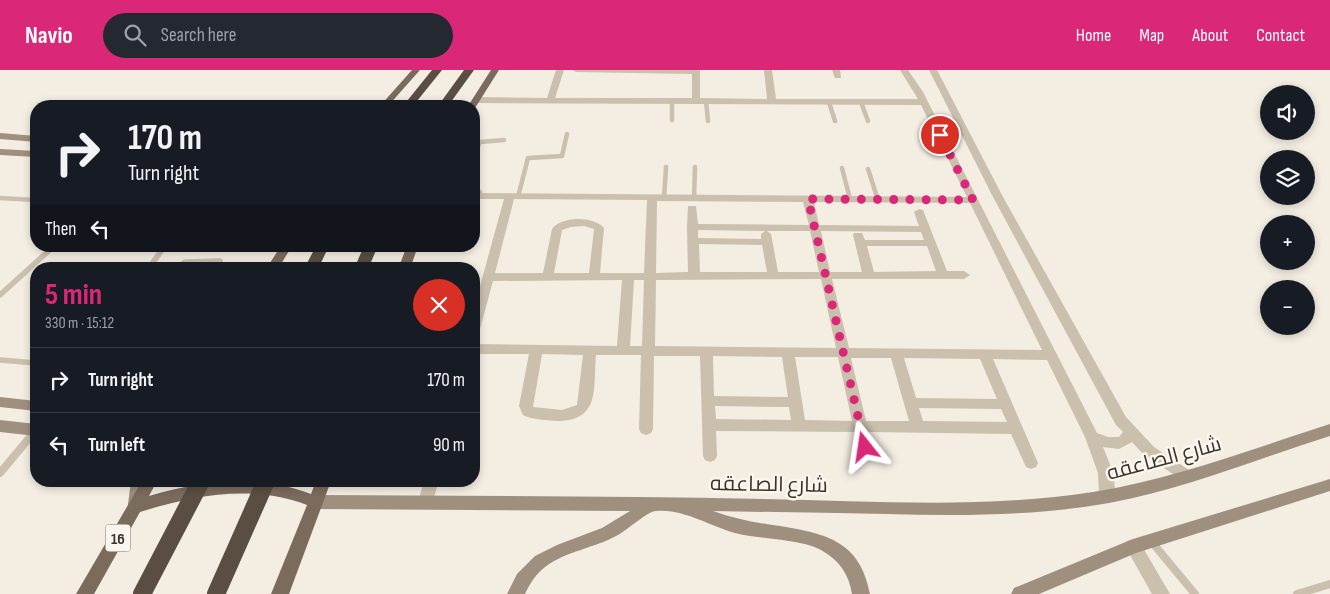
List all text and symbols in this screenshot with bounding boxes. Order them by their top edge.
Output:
search box [103,13,453,58]
text: Navio [25,21,73,50]
icon: search [121,21,149,49]
text: Search here [161,24,236,47]
text: Home [1076,25,1111,46]
text: Map [1139,25,1164,46]
text: About [1192,25,1228,46]
text: Contact [1256,25,1305,46]
map controls [1260,85,1315,335]
button: sound [1260,85,1315,140]
pin [919,114,961,156]
text: 170 m [128,117,202,160]
icon: right [45,120,110,185]
icon: arrive [926,121,954,149]
button: layers [1260,150,1315,205]
text: Turn right [128,160,199,187]
icon: left [86,215,114,243]
button: + [1260,215,1315,270]
text: Then [45,218,76,241]
text: 5 min [45,277,102,313]
button: close [413,279,465,331]
button: − [1260,280,1315,335]
text: 330 m · 15:12 [45,314,114,333]
icon: right [45,366,73,394]
text: Turn right [88,369,153,392]
text: 170 m [427,369,465,392]
position arrow [838,420,890,472]
icon: left [45,431,73,459]
street label: شارع الصاعقه [1104,431,1224,487]
text: Turn left [88,434,145,457]
text: 90 m [433,434,465,457]
street label: شارع الصاعقه [710,471,828,499]
road number: 16 [106,524,130,552]

